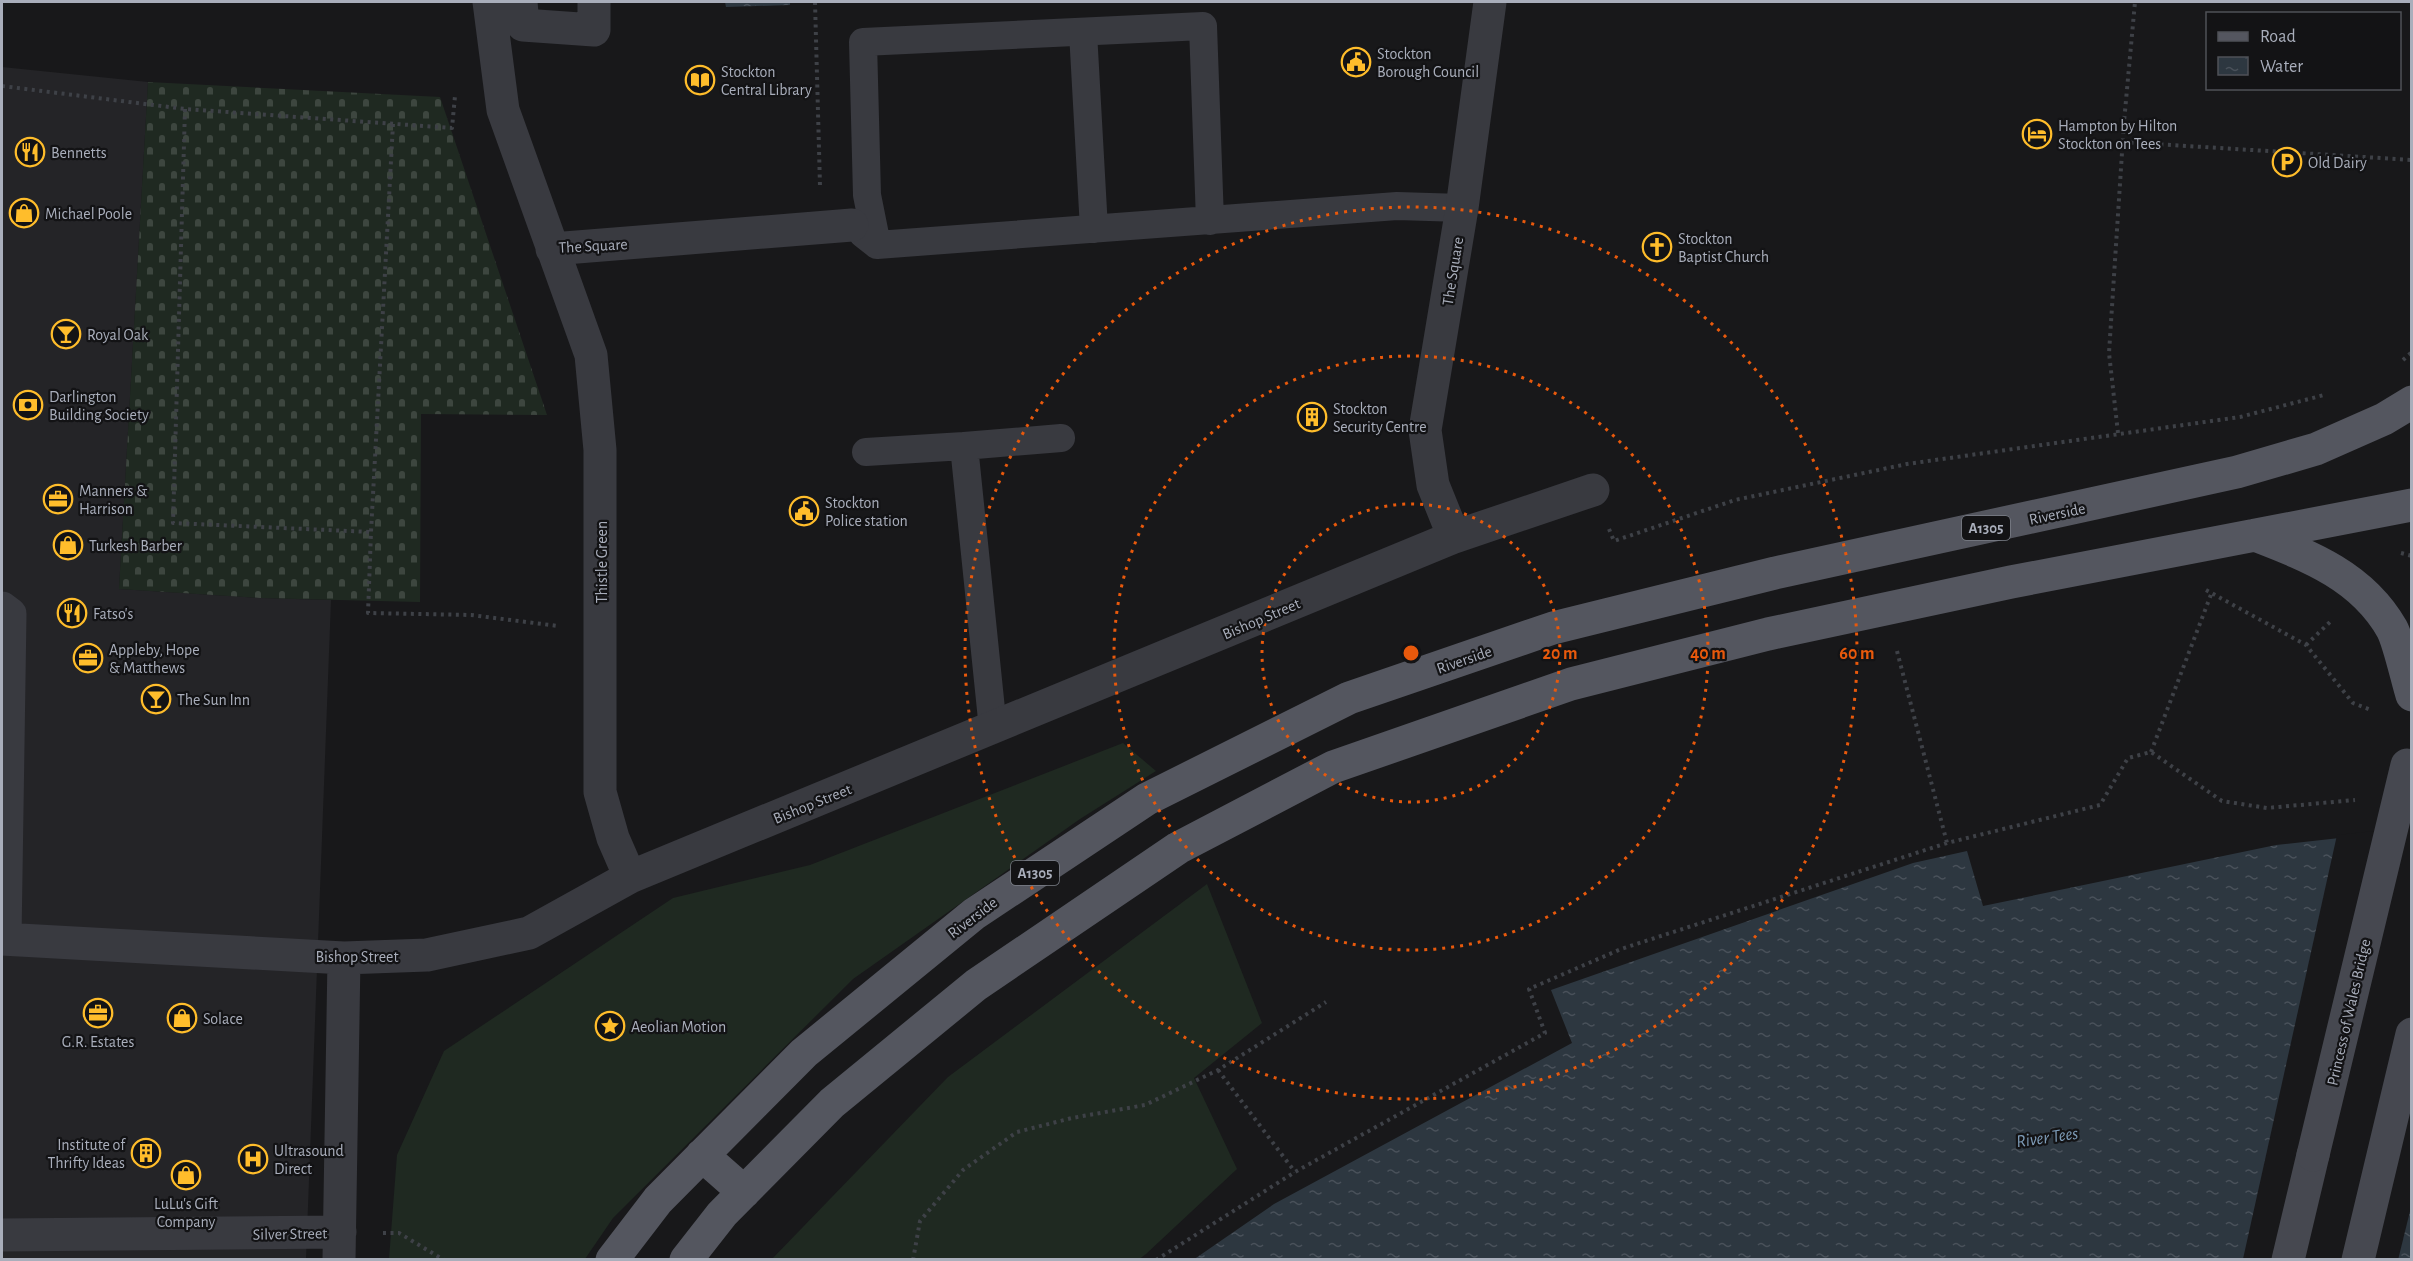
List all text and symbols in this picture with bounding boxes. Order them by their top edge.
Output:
legend [2206,12,2401,90]
text: Road [2260,28,2296,46]
public building icon: Stockton Borough Council [1340,46,1372,78]
place label: Stockton Borough Council [1377,46,1479,80]
text: Water [2260,58,2303,76]
library icon: Stockton Central Library [684,64,716,96]
place label: Stockton Central Library [721,64,812,99]
hotel icon: Hampton by Hilton Stockton on Tees [2021,118,2053,150]
place label: Hampton by Hilton Stockton on Tees [2058,118,2177,152]
restaurant icon: Bennetts [14,136,46,168]
place label: Bennetts [51,145,107,161]
parking icon: Old Dairy [2271,146,2303,178]
place label: Old Dairy [2308,155,2367,172]
shop icon: Michael Poole [8,197,40,229]
place label: Michael Poole [45,206,132,222]
church icon: Stockton Baptist Church [1641,231,1673,263]
place label: Stockton Baptist Church [1678,231,1769,265]
street label: The Square [558,236,628,256]
street label: The Square [1440,236,1466,307]
bar icon: Royal Oak [50,318,82,350]
place label: Royal Oak [87,327,149,344]
bank icon: Darlington Building Society [12,389,44,421]
place label: Darlington Building Society [49,389,149,424]
building icon: Stockton Security Centre [1296,401,1328,433]
place label: Stockton Security Centre [1333,401,1427,436]
office icon: Manners & Harrison [42,483,74,515]
place label: Manners & Harrison [79,483,147,517]
public building icon: Stockton Police station [788,495,820,527]
place label: Stockton Police station [825,495,908,529]
street label: Riverside [2028,500,2087,528]
road number: A1305 [1962,516,2010,540]
street label: Thistle Green [594,521,610,603]
shop icon: Turkesh Barber [52,529,84,561]
place label: Turkesh Barber [89,538,183,554]
street label: Bishop Street [1220,595,1303,643]
restaurant icon: Fatso's [56,597,88,629]
place label: Fatso's [93,606,134,622]
office icon: Appleby, Hope & Matthews [72,642,104,674]
place label: Appleby, Hope & Matthews [109,642,200,676]
centre of rings [1401,643,1421,663]
street label: Riverside [1435,643,1494,677]
text: 20 m [1542,645,1578,663]
text: 40 m [1690,645,1726,663]
text: 60 m [1839,645,1875,663]
bar icon: The Sun Inn [140,683,172,715]
place label: The Sun Inn [177,692,250,708]
street label: Bishop Street [771,781,854,827]
road number: A1305 [1011,861,1059,885]
street label: Riverside [945,894,1000,941]
street label: Princess of Wales Bridge [2324,937,2374,1087]
street label: Bishop Street [315,949,399,965]
office icon: G.R. Estates [82,997,114,1029]
shop icon: Solace [166,1002,198,1034]
place icon: Aeolian Motion [594,1010,626,1042]
place label: Solace [203,1011,243,1027]
place label: Aeolian Motion [631,1019,726,1035]
place label: G.R. Estates [62,1034,134,1050]
water label: River Tees [2015,1125,2080,1151]
place label: Institute of Thrifty Ideas [48,1137,126,1172]
building icon: Institute of Thrifty Ideas [130,1137,162,1169]
hospital icon: Ultrasound Direct [237,1143,269,1175]
place label: Ultrasound Direct [274,1143,344,1177]
shop icon: LuLu's Gift Company [170,1159,202,1191]
place label: LuLu's Gift Company [154,1196,218,1231]
street label: Silver Street [253,1225,328,1243]

